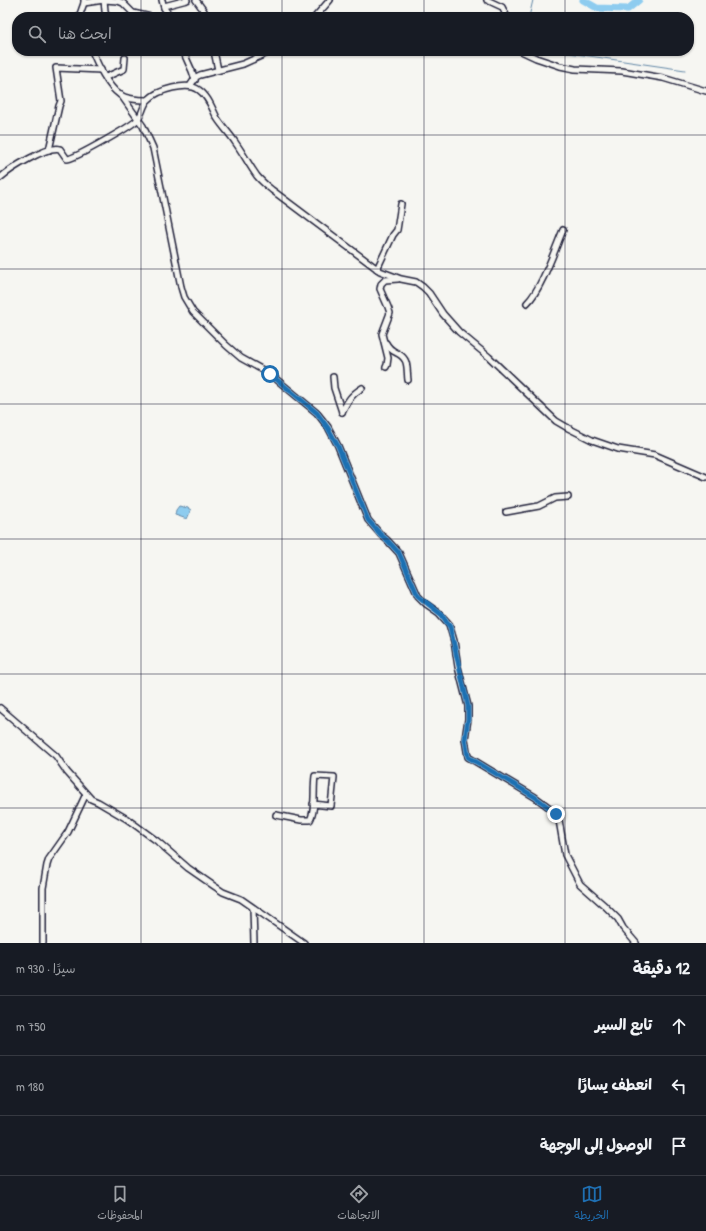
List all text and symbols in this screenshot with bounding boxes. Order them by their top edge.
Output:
search box [12,12,694,56]
icon: search [26,23,48,45]
text: ابحث هنا [58,23,112,44]
route start [261,365,279,383]
route end [547,805,565,823]
text: 12 دقيقة [633,956,690,979]
text: سيرًا · 930 m [16,959,75,977]
text: تابع السير [595,1014,652,1035]
icon: ahead [668,1015,690,1037]
text: 750 m [16,1017,46,1035]
text: انعطف يسارًا [578,1074,652,1095]
icon: left [668,1075,690,1097]
text: 180 m [16,1077,44,1095]
text: الوصول إلى الوجهة [540,1134,652,1155]
icon: arrive [668,1135,690,1157]
tab: المحفوظات [97,1183,143,1225]
tab: الاتجاهات [337,1183,380,1225]
tab: الخريطة [574,1183,609,1225]

